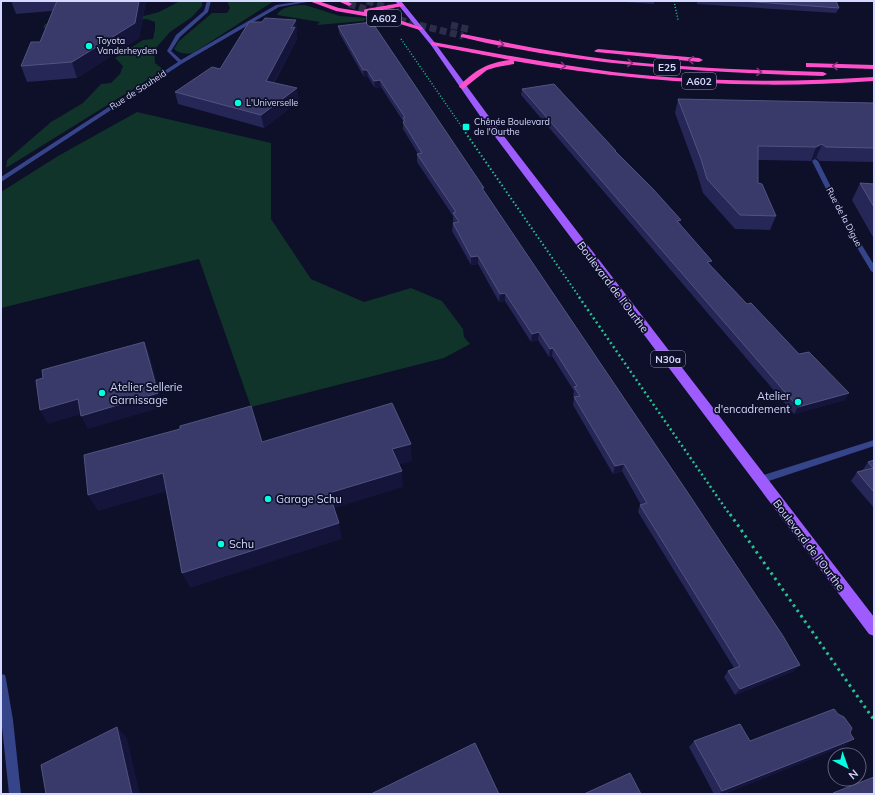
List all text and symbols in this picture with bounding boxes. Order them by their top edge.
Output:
road number: A602 [367,10,401,26]
place label: Toyota Vanderheyden [97,35,157,57]
one-way arrow [498,39,504,47]
marker: Toyota Vanderheyden [84,41,94,51]
one-way arrow [688,55,694,64]
one-way arrow [627,58,633,67]
road number: E25 [654,59,680,75]
one-way arrow [560,61,566,70]
one-way arrow [832,62,838,70]
street label: Rue de Sauheid [107,67,168,112]
one-way arrow [756,68,762,76]
road number: A602 [682,73,716,89]
place label: L'Universelle [246,97,298,108]
marker: L'Universelle [233,98,243,108]
place label: Chênée Boulevard de l'Ourthe [474,116,550,137]
marker: Chênée Boulevard de l'Ourthe [461,122,471,132]
street label: Rue de la Digue [824,185,865,248]
street label: Boulevard de l'Ourthe [574,239,652,335]
road number: N30a [651,351,685,367]
place label: Atelier Sellerie Garnissage [110,380,182,407]
marker: Atelier Sellerie Garnissage [97,388,107,398]
place label: Atelier d'encadrement [714,389,790,416]
marker: Atelier d'encadrement [793,397,803,407]
place label: Garage Schu [276,492,342,506]
marker: Garage Schu [263,494,273,504]
street label: Boulevard de l'Ourthe [770,497,848,593]
place label: Schu [229,537,254,551]
marker: Schu [216,539,226,549]
north arrow [827,747,867,787]
text: N [846,767,861,783]

